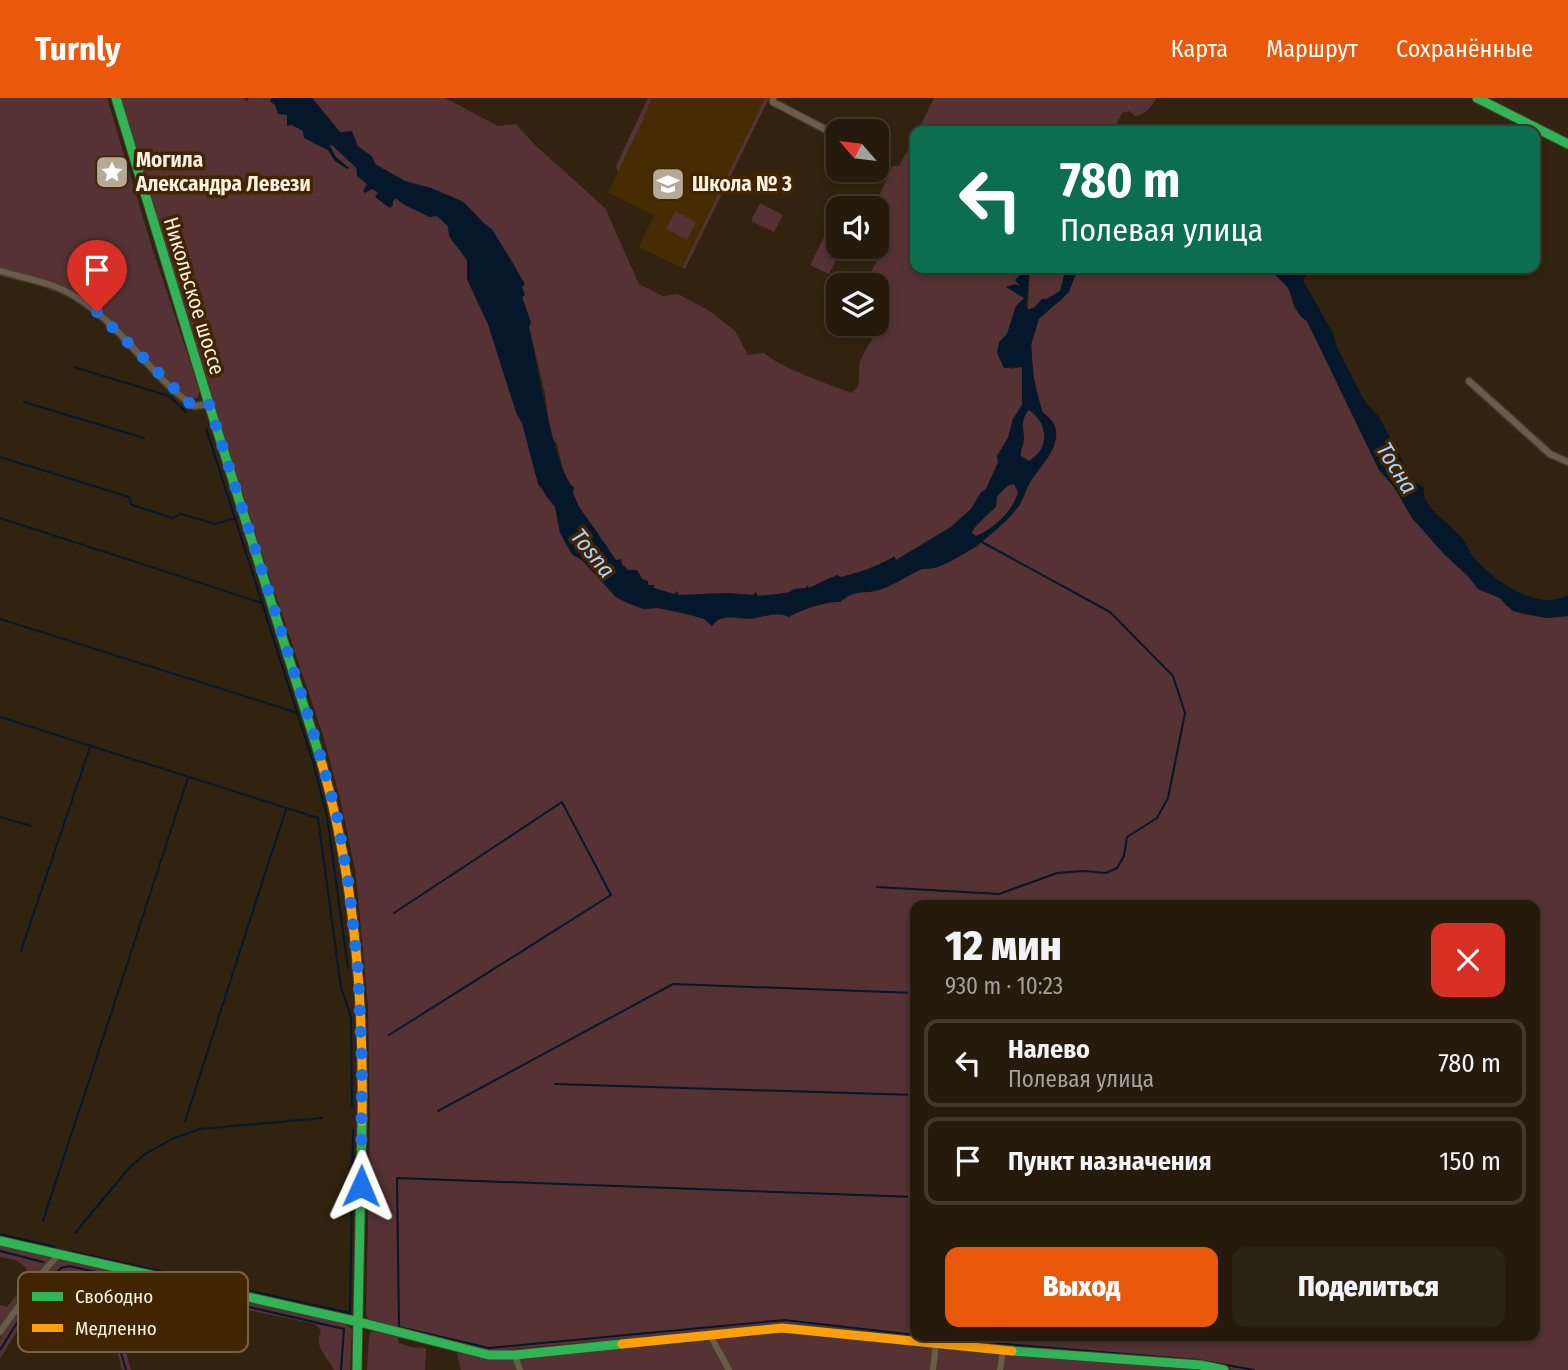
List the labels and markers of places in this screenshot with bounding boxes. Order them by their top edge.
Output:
place label: Могила Александра Левези [135,147,311,197]
place icon: Могила Александра Левези [93,153,131,191]
school or university icon: Школа № 3 [649,165,687,203]
place label: Школа № 3 [692,171,792,197]
pin [67,240,127,312]

